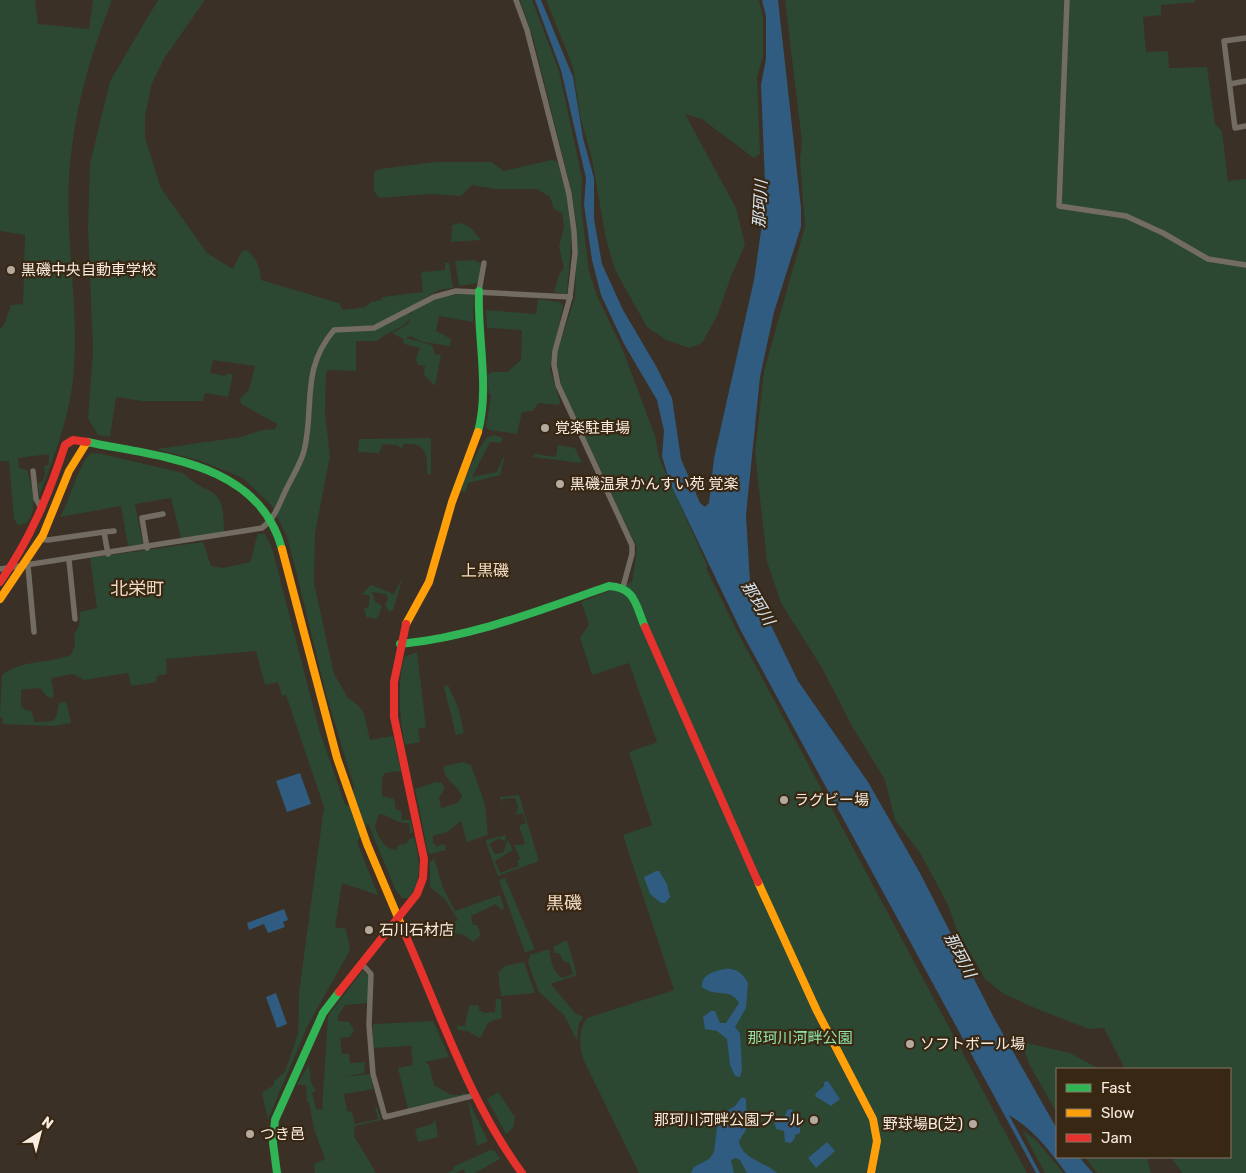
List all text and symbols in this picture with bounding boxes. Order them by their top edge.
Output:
water label: 那珂川 [749,178,771,228]
place label: 黒磯中央自動車学校 [21,261,156,279]
marker: 黒磯中央自動車学校 [5,264,17,276]
place label: 覚楽駐車場 [555,419,630,437]
marker: 覚楽駐車場 [539,422,551,434]
place label: 黒磯温泉かんすい苑 覚楽 [570,475,738,493]
marker: 黒磯温泉かんすい苑 覚楽 [554,478,566,490]
district label: 上黒磯 [461,561,509,580]
district label: 北栄町 [110,578,164,600]
water label: 那珂川 [737,578,780,630]
place label: ラグビー場 [794,791,869,809]
marker: ラグビー場 [778,794,790,806]
district label: 黒磯 [546,892,582,914]
place label: 石川石材店 [379,921,454,939]
marker: 石川石材店 [363,924,375,936]
water label: 那珂川 [940,929,981,982]
park label: 那珂川河畔公園 [747,1029,853,1047]
place label: ソフトボール場 [920,1035,1025,1053]
marker: ソフトボール場 [904,1038,916,1050]
legend [1056,1068,1231,1158]
text: Fast [1101,1079,1131,1097]
text: Slow [1101,1104,1134,1122]
north arrow [15,1108,65,1158]
place label: 那珂川河畔公園プール [654,1111,804,1129]
text: N [38,1113,56,1133]
marker: 那珂川河畔公園プール [808,1114,820,1126]
place label: 野球場B(芝) [883,1115,963,1133]
marker: 野球場B(芝) [967,1118,979,1130]
place label: つき邑 [260,1125,305,1143]
marker: つき邑 [244,1128,256,1140]
text: Jam [1101,1129,1132,1147]

